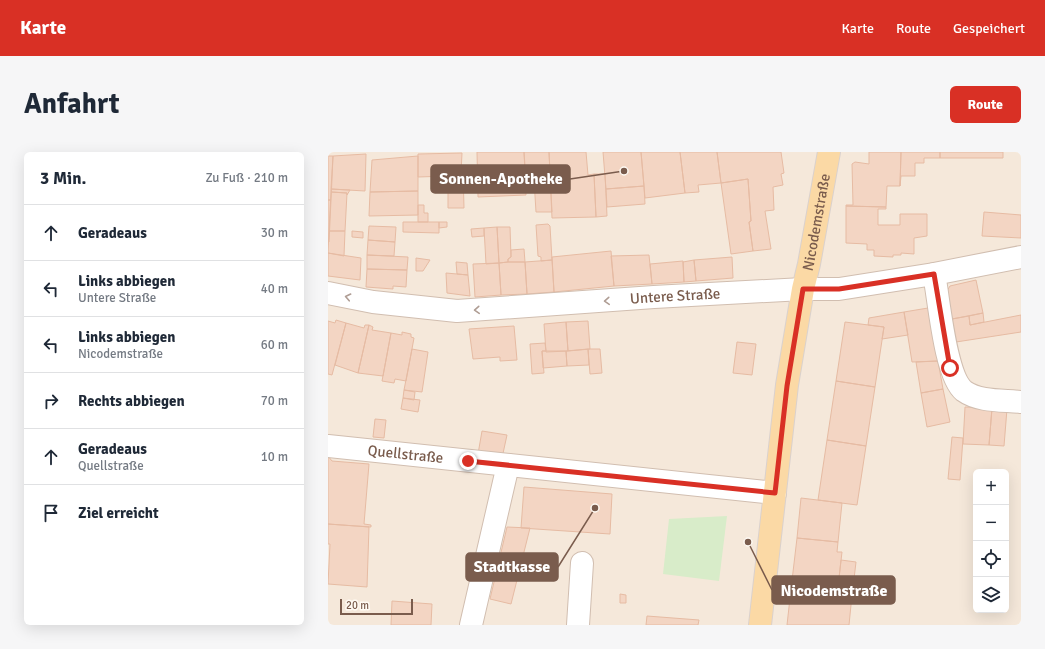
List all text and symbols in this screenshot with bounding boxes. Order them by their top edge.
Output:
text: Karte [20,16,66,40]
text: Karte [841,20,874,37]
text: Route [896,20,931,37]
text: Gespeichert [953,20,1025,37]
button: Route [950,86,1021,123]
text: Anfahrt [24,87,120,121]
callout: Sonnen-Apotheke [431,165,570,193]
text: 3 Min. [40,168,86,189]
text: Sonnen-Apotheke [439,169,563,189]
text: Zu Fuß · 210 m [205,170,288,186]
street label: Nicodemstraße [799,172,834,273]
icon: ahead [40,222,62,244]
text: Geradeaus [78,224,147,242]
text: 30 m [261,225,288,241]
text: Links abbiegen [78,272,175,290]
icon: left [40,278,62,300]
text: 40 m [261,281,288,297]
street label: Untere Straße [629,284,721,308]
text: Untere Straße [78,290,156,306]
one-way arrow [345,293,351,301]
one-way arrow [604,296,610,305]
one-way arrow [474,305,480,314]
text: Links abbiegen [78,328,175,346]
icon: left [40,334,62,356]
text: 60 m [261,337,288,353]
text: Nicodemstraße [78,346,163,362]
route start [941,359,959,377]
icon: right [40,390,62,412]
text: Rechts abbiegen [78,392,185,410]
text: 70 m [261,393,288,409]
text: Geradeaus [78,440,147,458]
street label: Quellstraße [367,441,444,467]
icon: ahead [40,446,62,468]
text: 10 m [261,449,288,465]
route end [459,452,477,470]
text: Quellstraße [78,458,144,474]
map controls [973,469,1009,613]
button: + [973,469,1009,505]
icon: arrive [40,502,62,524]
text: Ziel erreicht [78,504,159,522]
button: − [973,505,1009,541]
button: locate [973,541,1009,577]
callout: Stadtkasse [466,553,558,581]
text: Stadtkasse [474,557,550,577]
callout: Nicodemstraße [772,576,895,604]
button: layers [973,577,1009,613]
text: Nicodemstraße [780,581,888,601]
scale bar [340,597,413,616]
text: 20 m [346,599,369,612]

